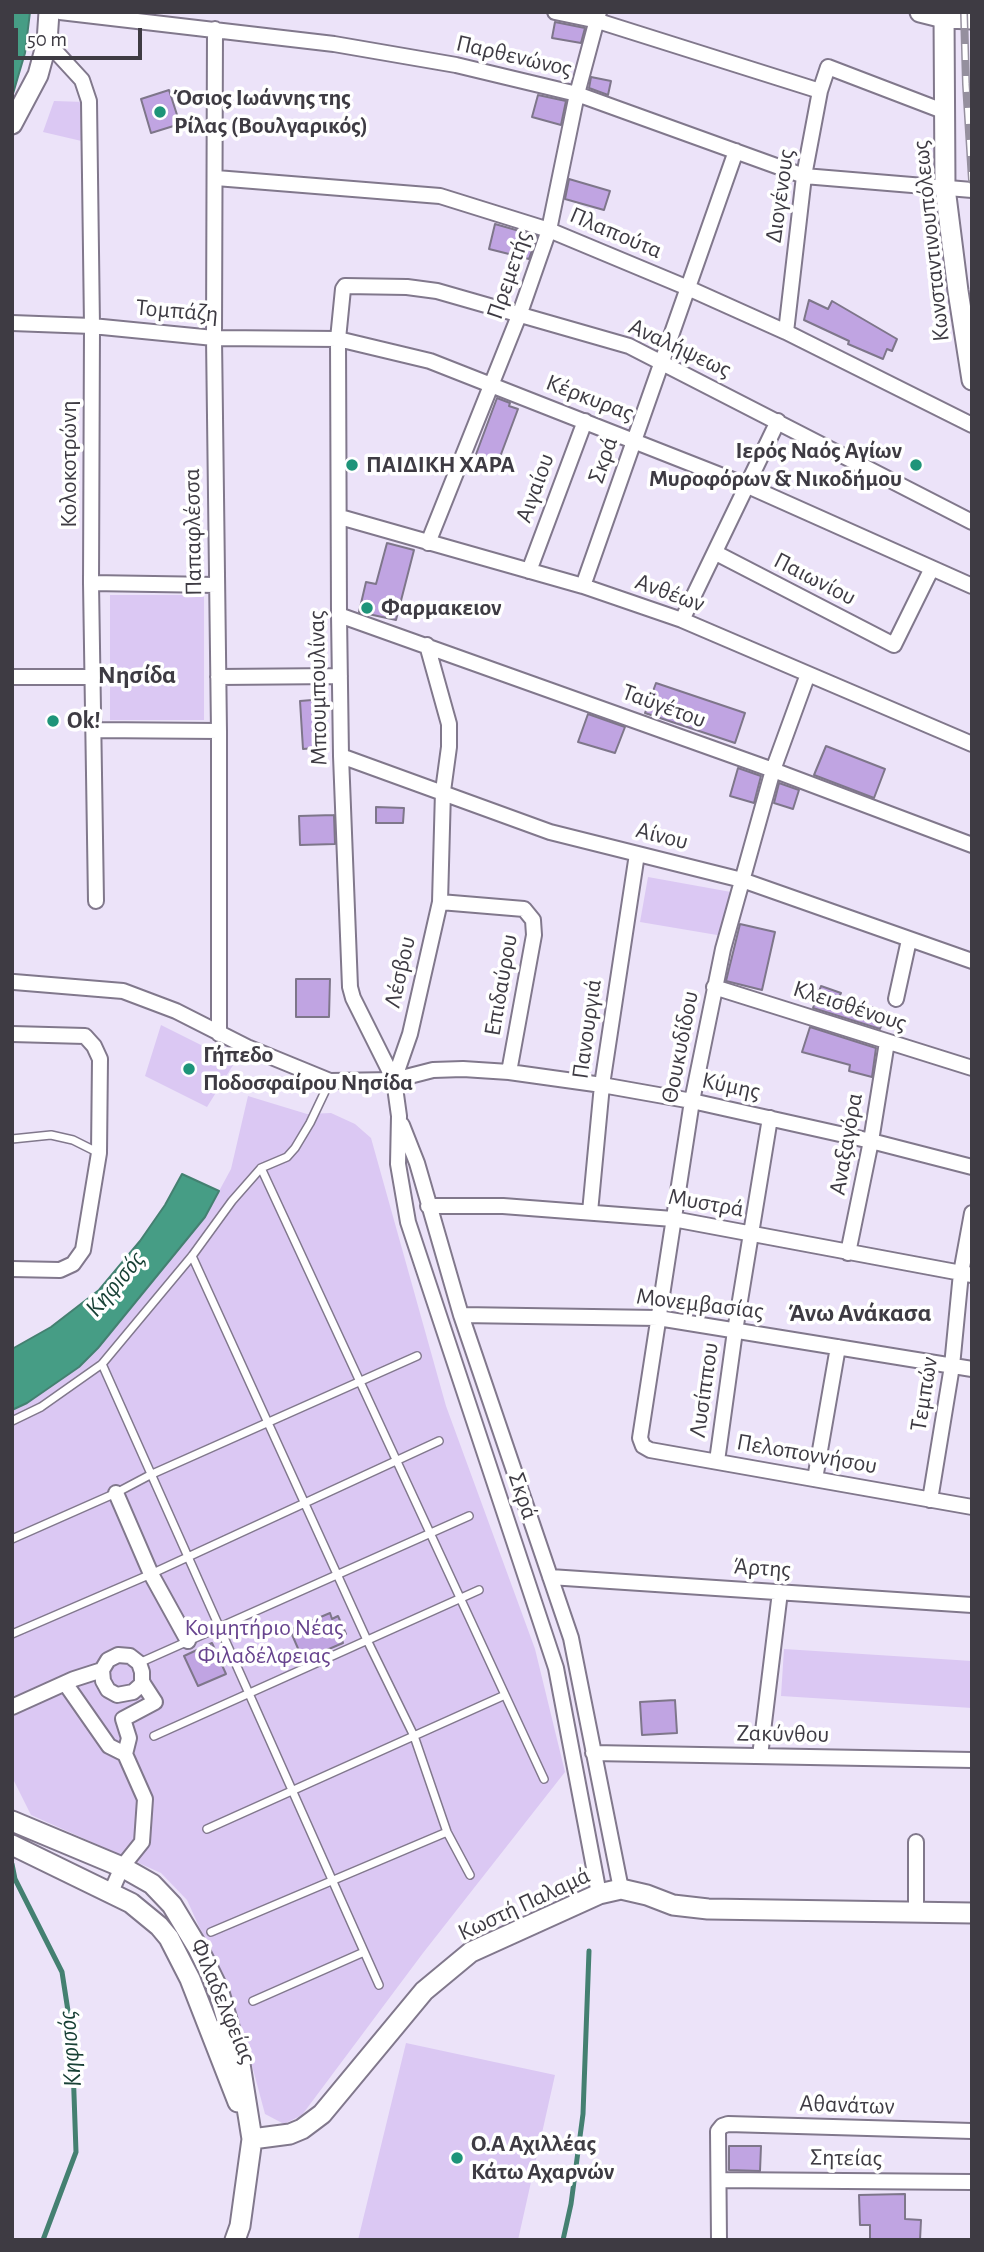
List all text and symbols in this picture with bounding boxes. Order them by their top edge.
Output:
scale bar [18,14,145,58]
text: 50 m [27,29,67,50]
street label: Παρθενώνος [453,29,575,83]
place label: Όσιος Ιωάννης της Ρίλας (Βουλγαρικός) [174,84,368,140]
marker: Όσιος Ιωάννης της Ρίλας (Βουλγαρικός) [152,104,168,120]
street label: Κωνσταντινουπόλεως [906,139,956,343]
street label: Διογένους [759,147,801,245]
street label: Πλαπούτα [565,201,667,265]
street label: Πρεμετής [480,227,538,323]
street label: Τομπάζη [135,293,219,329]
street label: Αναλήψεως [624,312,736,384]
street label: Κέρκυρας [542,368,638,428]
street label: Κολοκοτρώνη [55,400,83,528]
street label: Σκρά [582,433,624,487]
place label: Ιερός Ναός Αγίων Μυροφόρων & Νικοδήμου [649,437,902,493]
street label: Αιγαίου [509,450,561,526]
place label: ΠΑΙΔΙΚΗ ΧΑΡΑ [366,451,515,479]
marker: ΠΑΙΔΙΚΗ ΧΑΡΑ [344,457,360,473]
marker: Ιερός Ναός Αγίων Μυροφόρων & Νικοδήμου [908,457,924,473]
street label: Παπαφλέσσα [177,468,209,596]
street label: Παιωνίου [769,546,861,612]
street label: Ανθέων [631,567,709,619]
place label: Φαρμακειον [381,594,501,622]
marker: Φαρμακειον [359,600,375,616]
street label: Μπουμπουλίνας [302,610,334,766]
district label: Νησίδα [98,659,176,691]
street label: Ταϋγέτου [618,678,710,734]
place label: Ok! [67,707,101,735]
marker: Ok! [45,713,61,729]
street label: Αίνου [633,816,691,856]
street label: Επιδαύρου [478,932,524,1038]
street label: Λέσβου [378,933,422,1011]
street label: Κλεισθένους [790,974,910,1038]
street label: Πανουργιά [566,977,608,1081]
street label: Θουκυδίδου [655,989,705,1105]
place label: Γήπεδο Ποδοσφαίρου Νησίδα [203,1041,413,1097]
marker: Γήπεδο Ποδοσφαίρου Νησίδα [181,1061,197,1077]
street label: Κύμης [699,1066,763,1106]
street label: Αναξαγόρα [823,1091,869,1197]
street label: Μυστρά [666,1182,746,1224]
water label: Κηφισός [78,1245,152,1323]
street label: Μονεμβασίας [635,1282,765,1326]
district label: Άνω Ανάκασα [788,1297,932,1329]
street label: Λυσίππου [683,1341,725,1439]
street label: Τεμπών [904,1355,944,1433]
street label: Πελοποννήσου [735,1427,879,1481]
street label: Σκρά [502,1469,544,1523]
street label: Άρτης [732,1552,792,1584]
park label: Κοιμητήριο Νέας Φιλαδέλφειας [185,1614,343,1670]
street label: Ζακύνθου [736,1719,830,1749]
street label: Κωστή Παλαμά [453,1861,595,1947]
street label: Φιλαδελφείας [184,1934,262,2068]
water label: Κηφισός [51,2010,89,2088]
street label: Αθανάτων [799,2089,895,2121]
place label: Ο.Α Αχιλλέας Κάτω Αχαρνών [471,2130,614,2186]
street label: Σητείας [810,2143,882,2173]
marker: Ο.Α Αχιλλέας Κάτω Αχαρνών [449,2150,465,2166]

